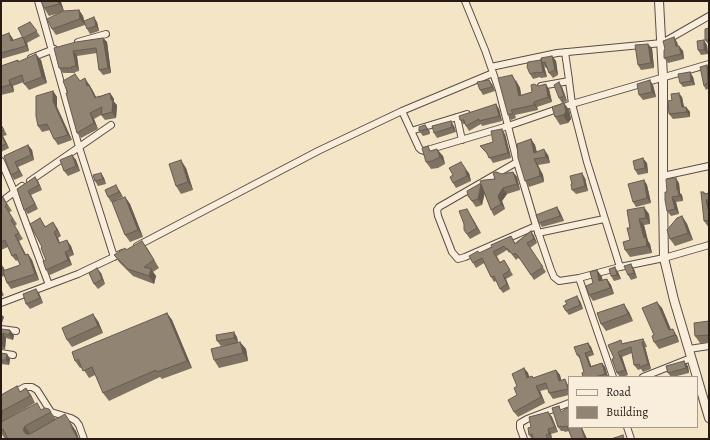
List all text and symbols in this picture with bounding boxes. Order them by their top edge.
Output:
legend [568,376,698,428]
text: Road [606,384,631,400]
text: Building [606,404,648,420]

